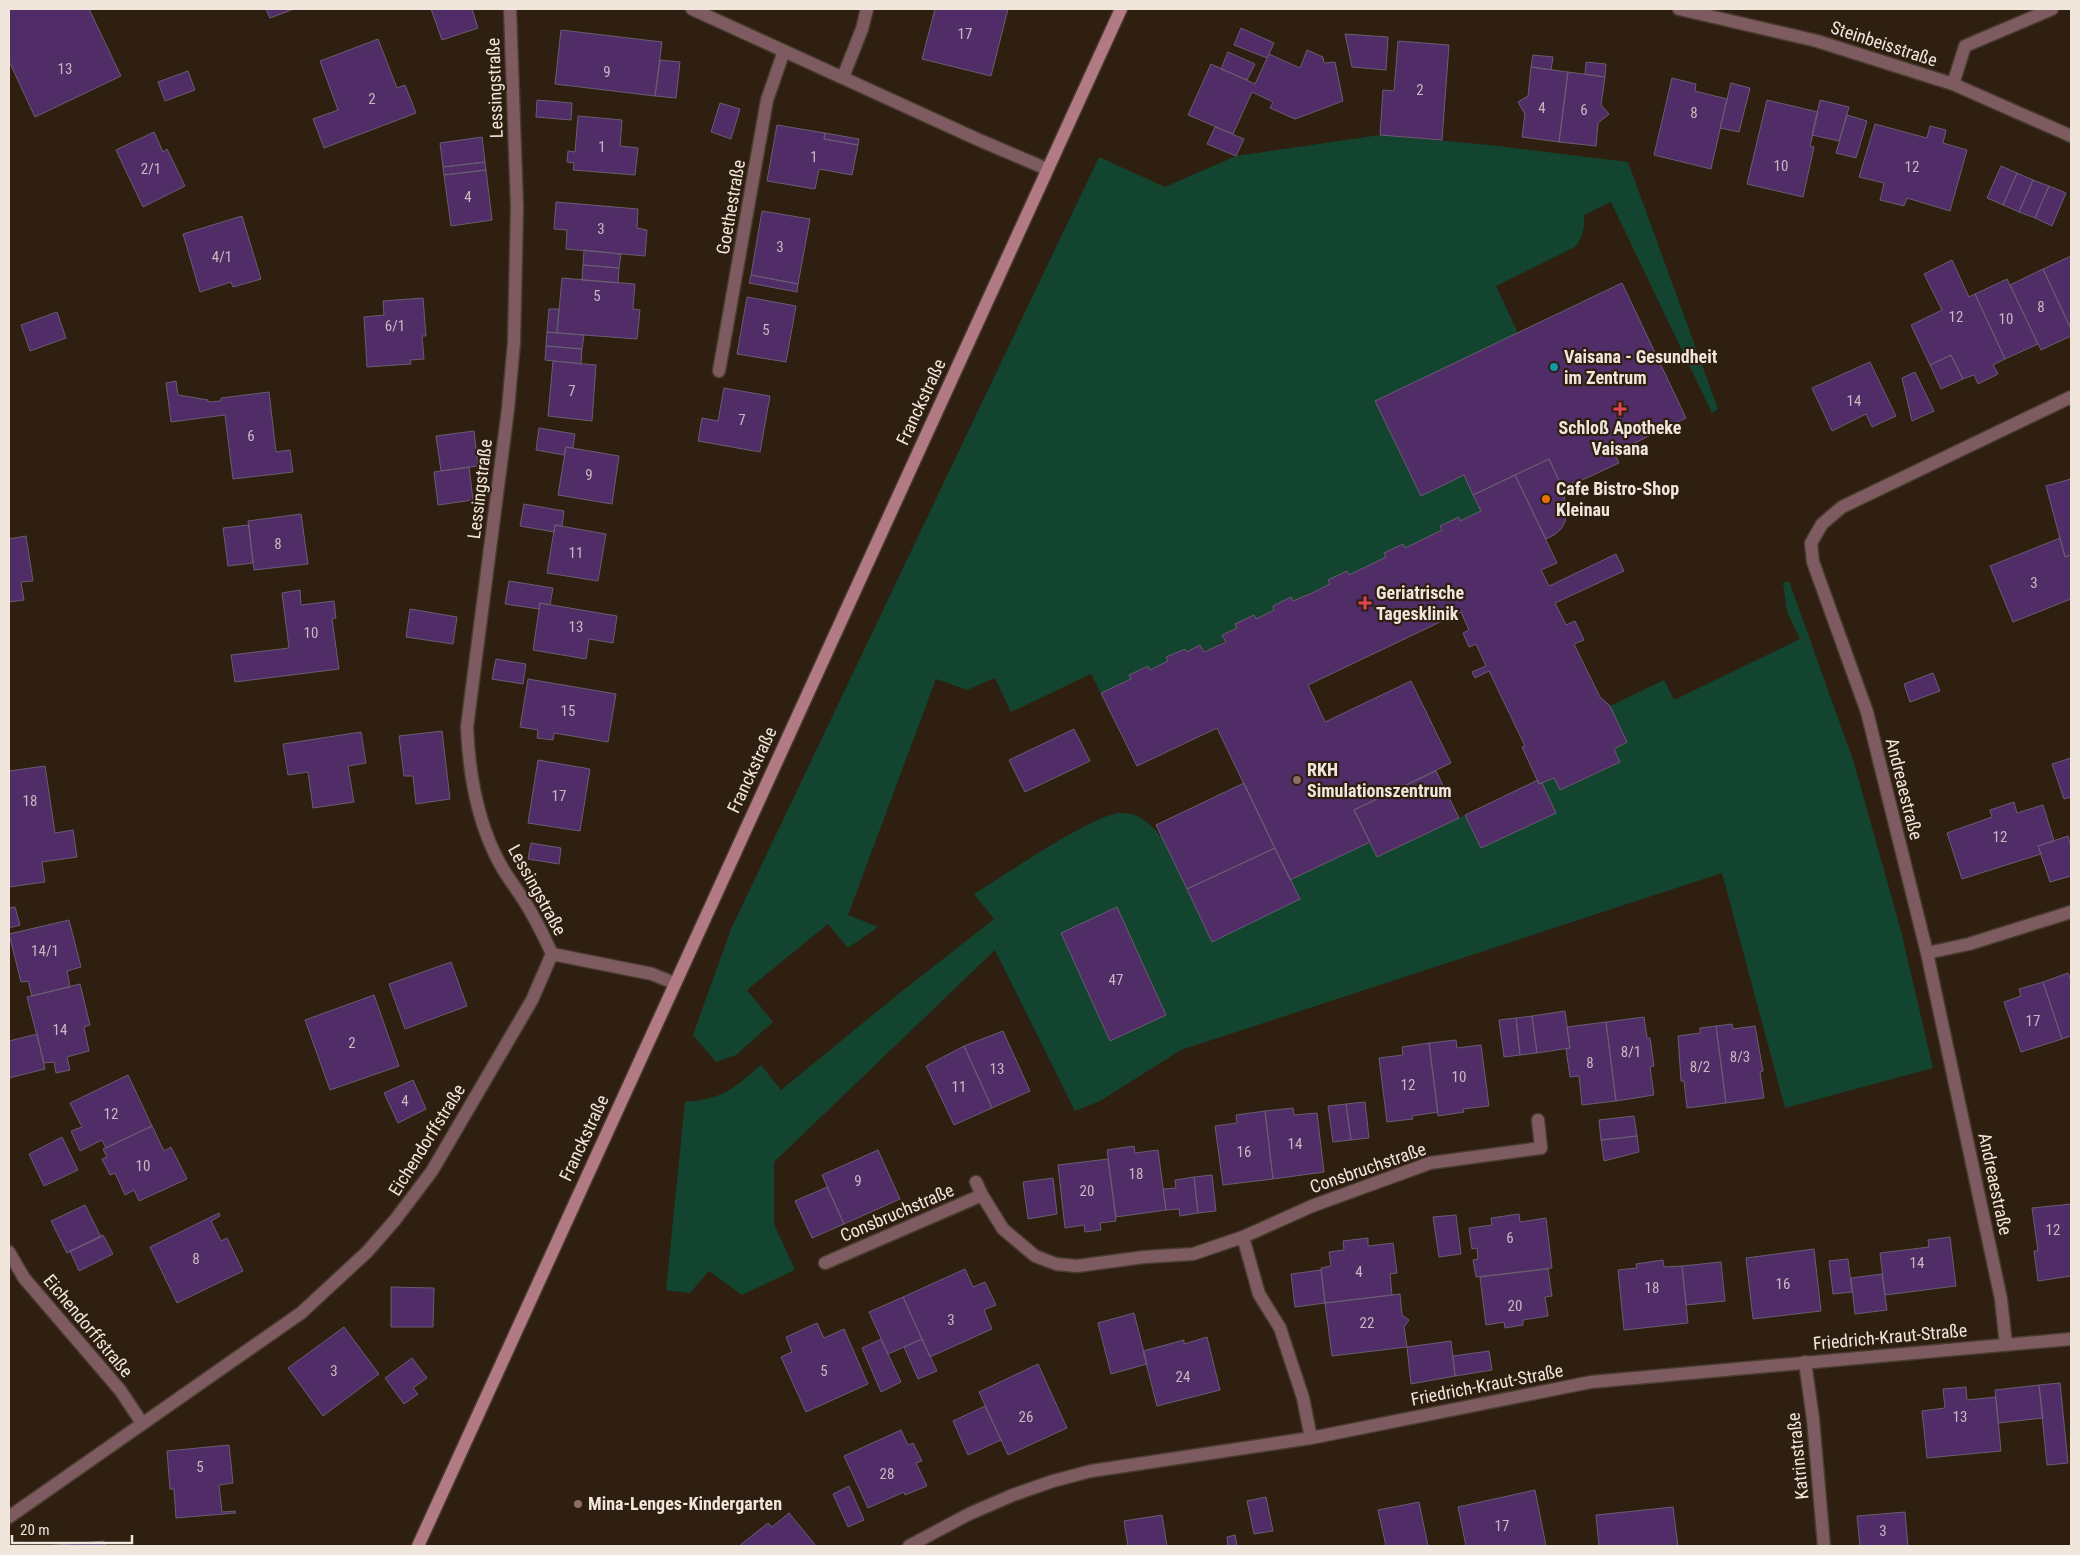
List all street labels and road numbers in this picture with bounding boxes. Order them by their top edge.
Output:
street label: Steinbeisstraße [1828,16,1940,71]
street label: Lessingstraße [482,38,507,138]
street label: Goethestraße [712,158,749,256]
street label: Franckstraße [891,355,950,448]
street label: Lessingstraße [463,438,496,540]
street label: Franckstraße [722,723,781,816]
street label: Andreaestraße [1882,736,1927,842]
street label: Lessingstraße [504,841,571,939]
street label: Eichendorffstraße [384,1080,469,1199]
street label: Franckstraße [554,1091,613,1184]
street label: Andreaestraße [1974,1131,2017,1237]
street label: Consbruchstraße [1307,1138,1429,1197]
street label: Consbruchstraße [837,1179,957,1246]
street label: Eichendorffstraße [39,1270,137,1381]
street label: Friedrich-Kraut-Straße [1812,1319,1968,1354]
street label: Friedrich-Kraut-Straße [1409,1359,1565,1410]
street label: Katrinstraße [1783,1412,1813,1501]

